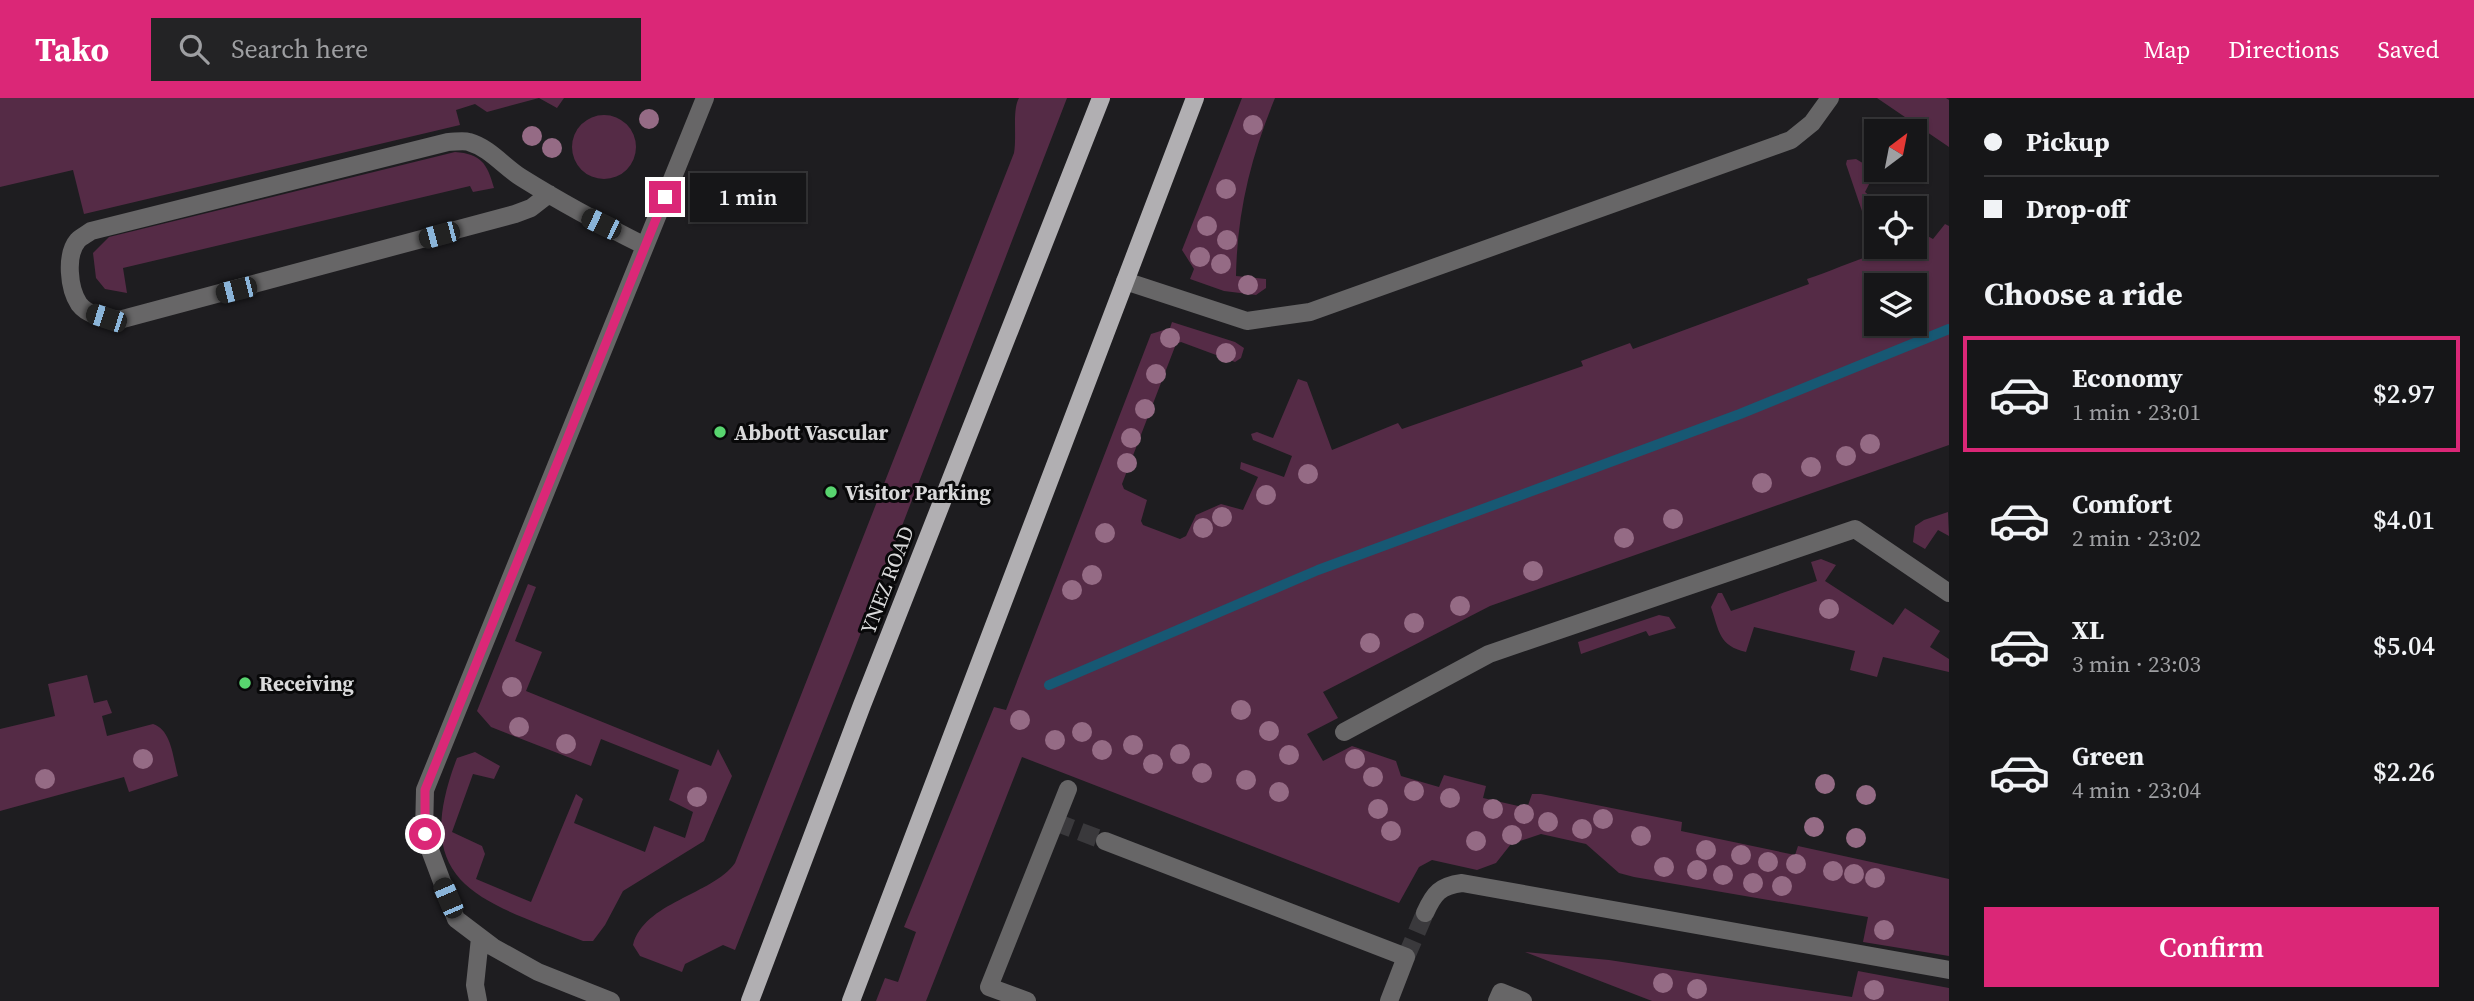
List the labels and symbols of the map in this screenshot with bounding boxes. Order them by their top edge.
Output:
north arrow [1864,119,1927,182]
callout: 1 min [690,172,805,222]
route end [649,181,681,213]
car [578,205,625,243]
car [416,219,463,251]
car [214,275,259,305]
car [83,302,130,334]
place label: Abbott Vascular [734,418,889,447]
marker: Abbott Vascular [712,424,728,440]
place label: Visitor Parking [845,478,991,507]
marker: Visitor Parking [823,484,839,500]
street label: YNEZ ROAD [853,522,921,638]
place label: Receiving [259,669,355,698]
marker: Receiving [237,675,253,691]
route start [409,818,441,850]
car [431,875,466,921]

